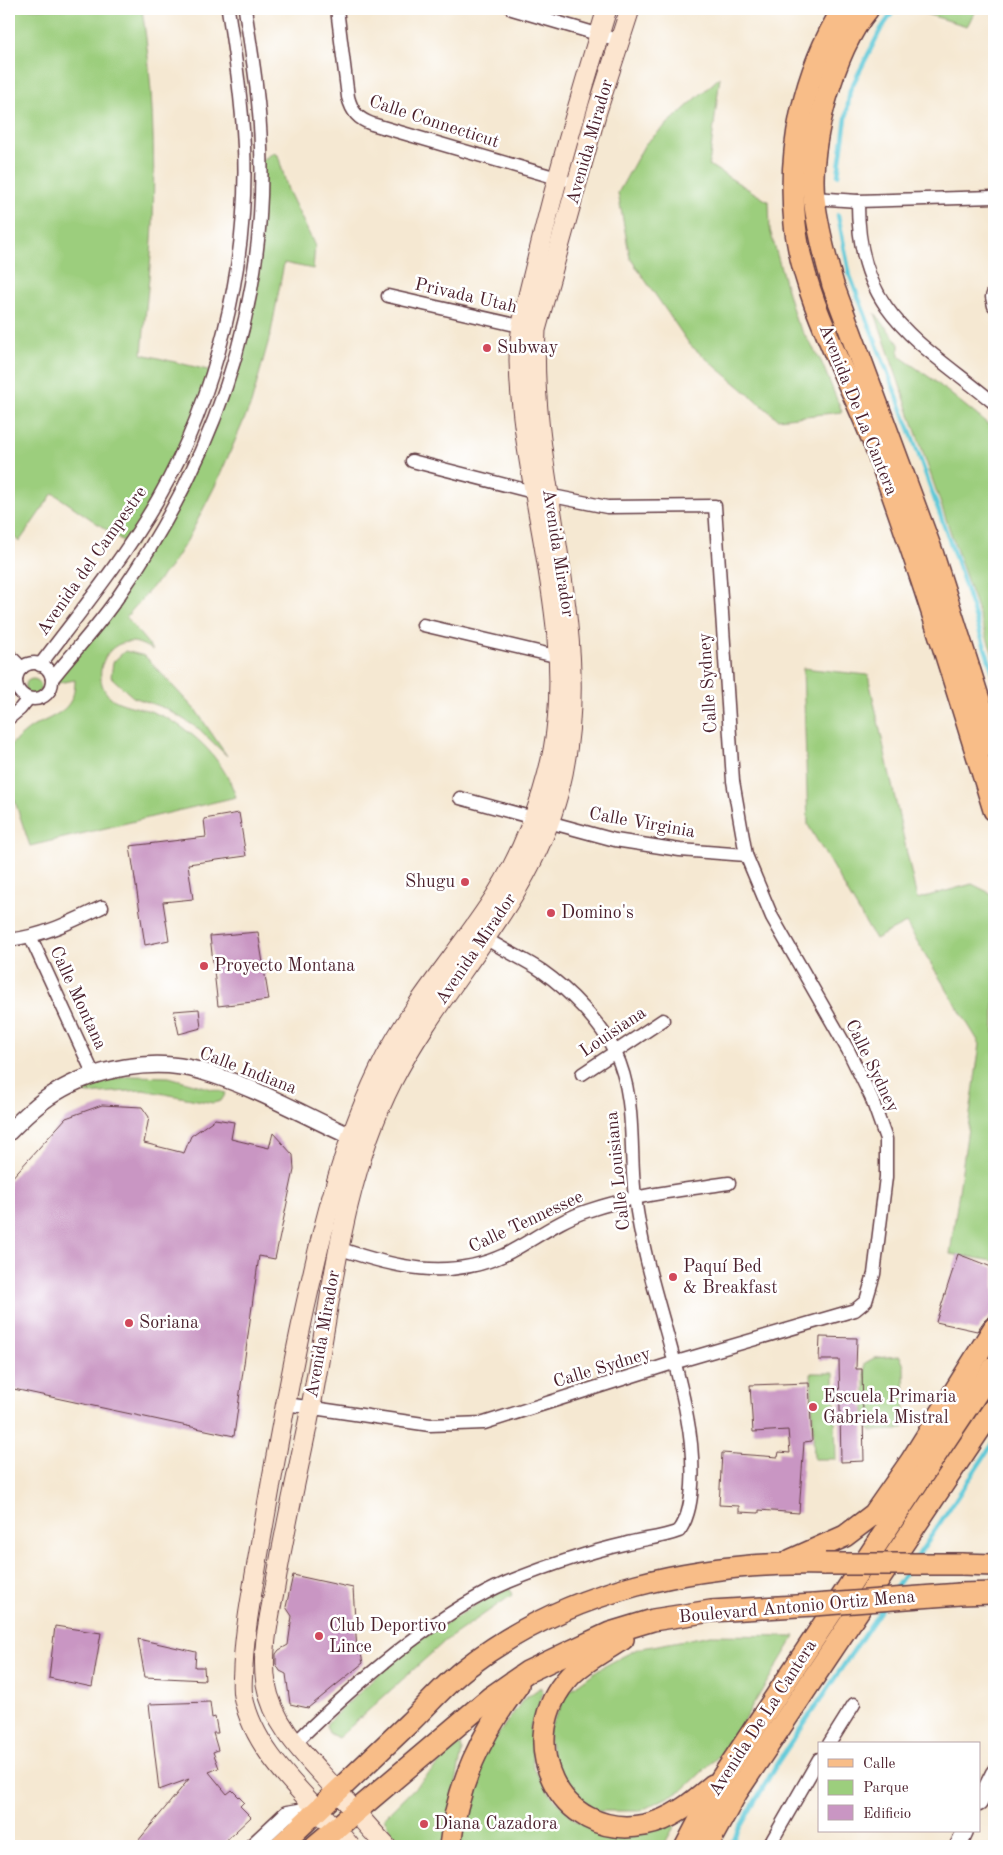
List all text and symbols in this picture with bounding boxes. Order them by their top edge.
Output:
street label: Avenida Mirador [564,77,617,207]
street label: Calle Connecticut [367,93,501,151]
street label: Privada Utah [413,275,519,317]
street label: Avenida De La Cantera [816,322,901,498]
place label: Subway [497,339,559,357]
marker: Subway [481,342,493,354]
street label: Avenida del Campestre [34,483,150,639]
street label: Avenida Mirador [539,488,577,619]
street label: Calle Sydney [695,632,720,734]
street label: Calle Virginia [588,805,697,841]
place label: Shugu [405,873,455,891]
marker: Shugu [459,876,471,888]
street label: Avenida Mirador [432,890,520,1008]
place label: Domino's [561,904,634,922]
marker: Domino's [545,907,557,919]
street label: Calle Montana [46,944,110,1052]
place label: Proyecto Montana [214,957,355,975]
marker: Proyecto Montana [198,960,210,972]
street label: Louisiana [577,1003,649,1061]
street label: Calle Sydney [842,1017,902,1116]
street label: Calle Indiana [197,1044,299,1098]
street label: Calle Louisiana [603,1110,633,1231]
street label: Calle Tennessee [466,1188,586,1256]
place label: Paquí Bed & Breakfast [683,1258,777,1297]
street label: Avenida Mirador [303,1268,343,1399]
marker: Paquí Bed & Breakfast [667,1271,679,1283]
place label: Soriana [139,1314,199,1332]
marker: Soriana [123,1317,135,1329]
street label: Calle Sydney [551,1345,653,1391]
place label: Escuela Primaria Gabriela Mistral [823,1388,957,1427]
marker: Escuela Primaria Gabriela Mistral [807,1401,819,1413]
street label: Boulevard Antonio Ortiz Mena [678,1588,916,1626]
place label: Club Deportivo Lince [329,1617,447,1656]
marker: Club Deportivo Lince [313,1630,325,1642]
street label: Avenida De La Cantera [706,1637,820,1799]
legend [818,1742,980,1832]
text: Calle [863,1757,896,1772]
text: Parque [863,1781,909,1796]
text: Edificio [863,1807,911,1822]
place label: Diana Cazadora [434,1815,558,1833]
marker: Diana Cazadora [418,1818,430,1830]

